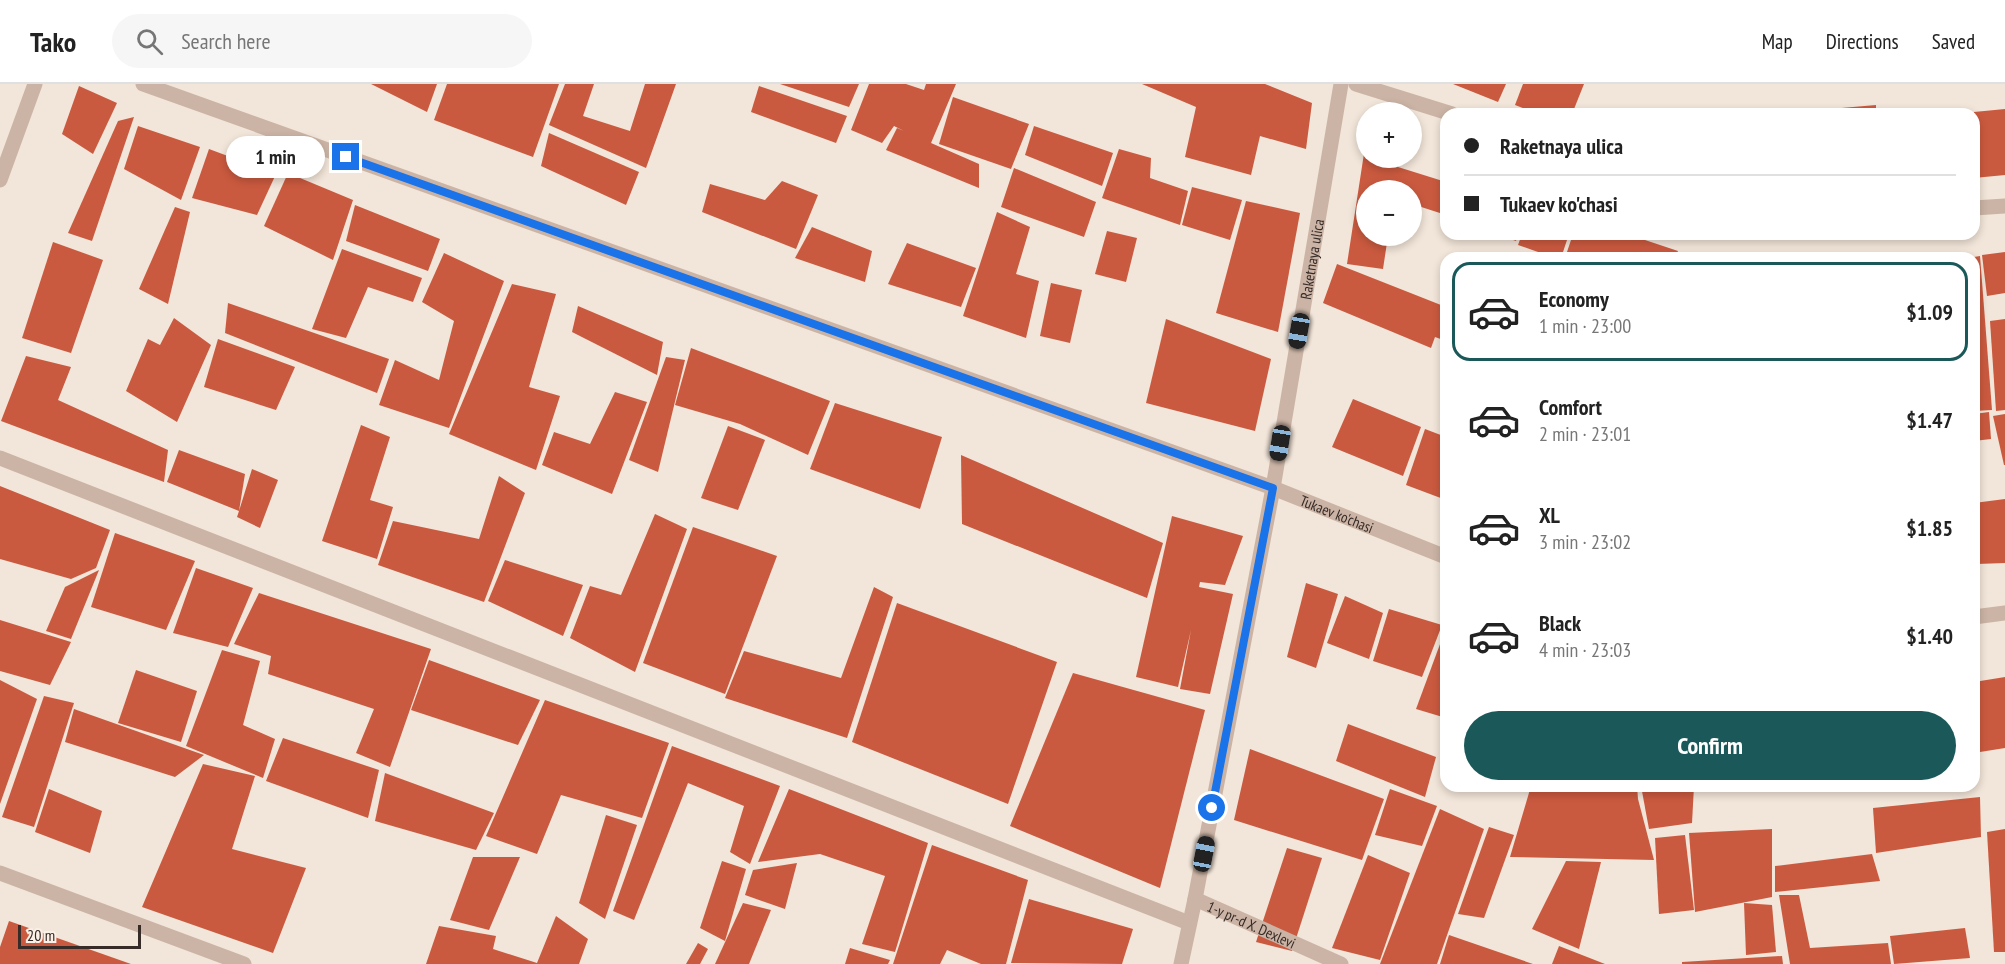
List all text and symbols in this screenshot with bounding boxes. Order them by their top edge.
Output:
search box [112,14,532,68]
text: Tako [30,23,76,60]
icon: search [133,25,166,58]
text: Search here [181,27,271,55]
text: Map [1762,28,1793,55]
text: Directions [1826,28,1899,55]
text: Saved [1932,28,1975,55]
map controls [1356,102,1422,246]
button: + [1356,102,1422,168]
text: Raketnaya ulica [1500,132,1623,160]
callout: 1 min [226,136,325,178]
route end [332,143,359,170]
text: 1 min [255,144,296,170]
button: − [1356,180,1422,246]
text: Tukaev ko'chasi [1500,190,1618,218]
street label: Raketnaya ulica [1295,217,1328,301]
icon: car [1467,285,1521,339]
text: Economy [1539,285,1609,313]
text: $1.09 [1906,298,1953,326]
car [1287,312,1311,350]
text: 1 min · 23:00 [1539,313,1631,339]
icon: car [1467,393,1521,447]
text: Comfort [1539,393,1602,421]
text: $1.47 [1906,406,1953,434]
text: 2 min · 23:01 [1539,421,1631,447]
car [1268,424,1292,462]
street label: Tukaev ko'chasi [1297,490,1377,537]
icon: car [1467,501,1521,555]
text: XL [1539,501,1560,529]
text: $1.85 [1906,514,1953,542]
text: 3 min · 23:02 [1539,529,1631,555]
icon: car [1467,609,1521,663]
text: Black [1539,609,1581,637]
text: $1.40 [1906,622,1953,650]
text: 4 min · 23:03 [1539,637,1631,663]
button: Confirm [1464,711,1956,780]
route start [1198,794,1225,821]
car [1192,835,1216,873]
street label: 1-y pr-d X. Dexlevi [1204,896,1299,952]
scale bar [18,922,141,950]
text: 20 m [27,925,55,945]

